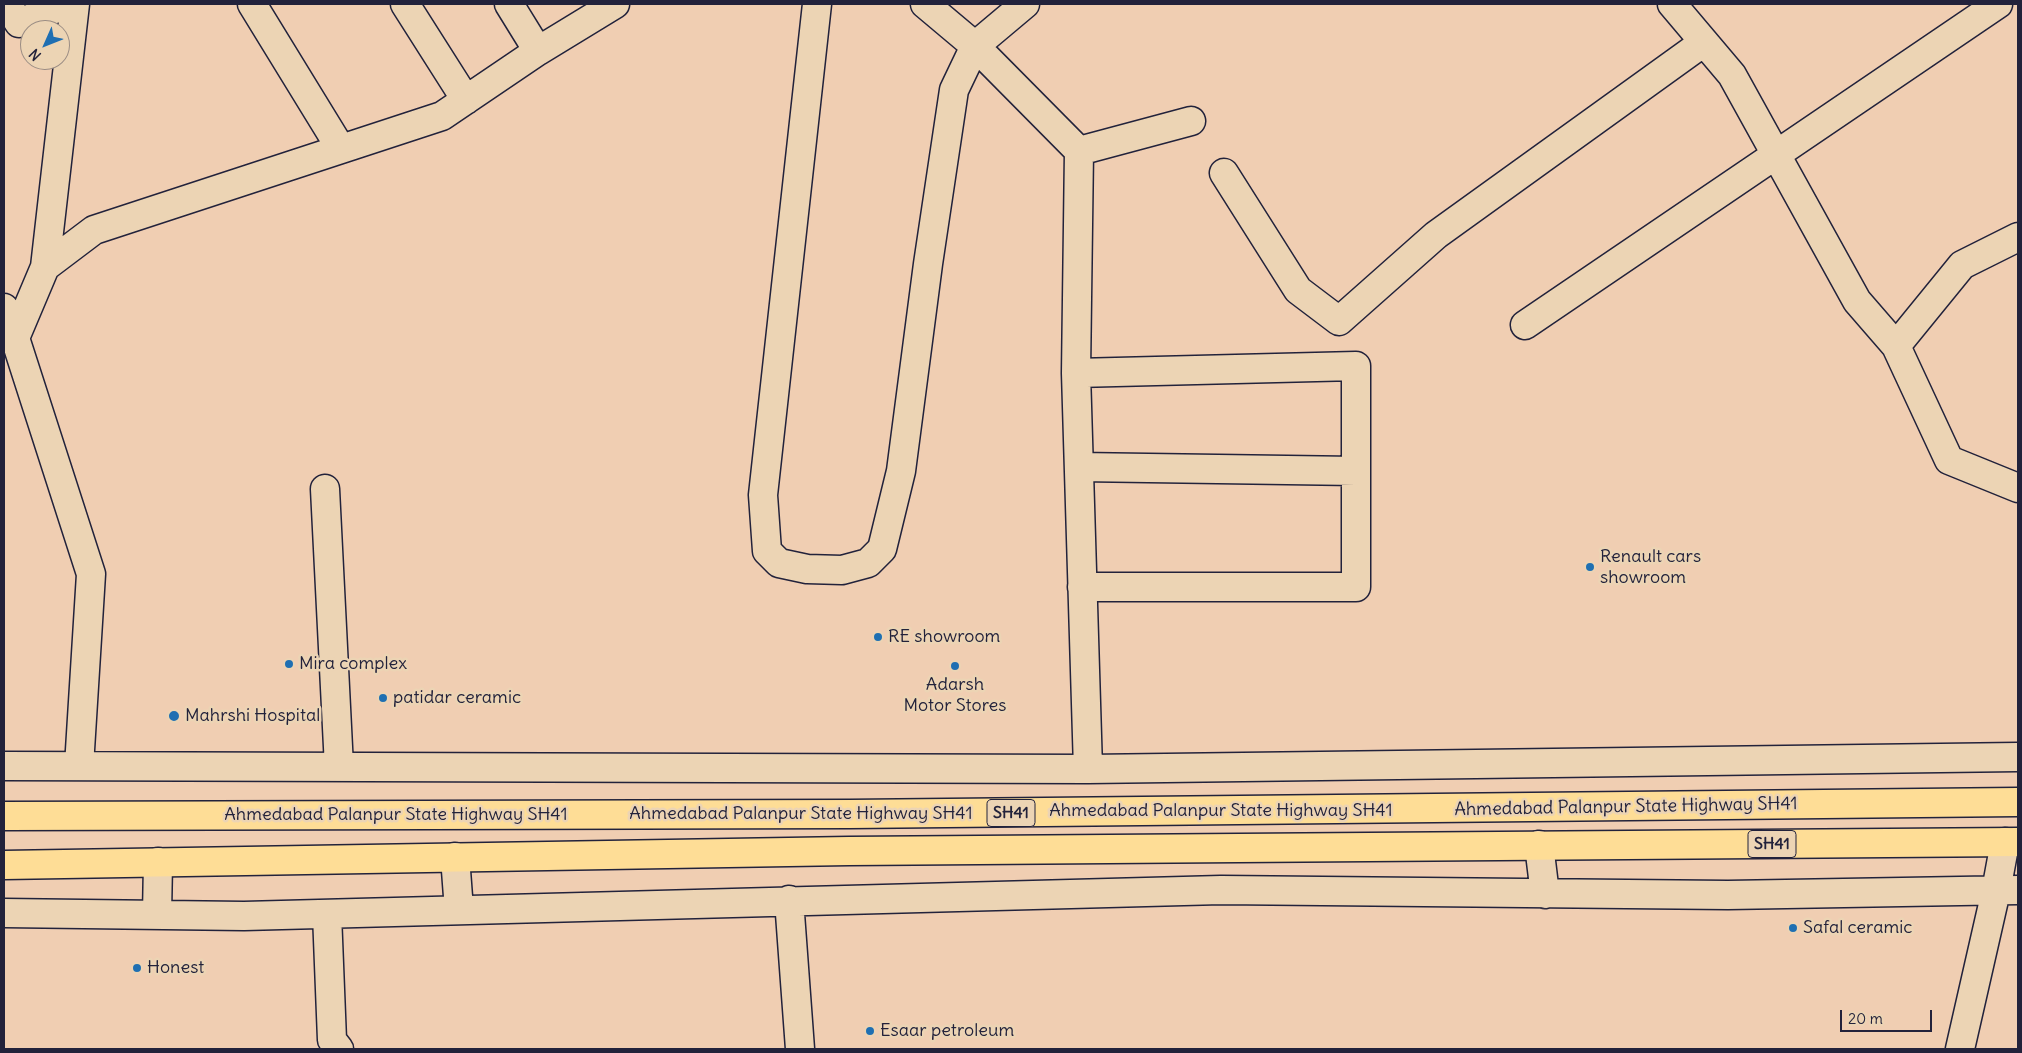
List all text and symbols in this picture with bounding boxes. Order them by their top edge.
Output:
north arrow [20,20,70,70]
text: N [25,45,45,64]
place label: Renault cars showroom [1600,546,1701,588]
marker: Renault cars showroom [1584,561,1596,573]
place label: RE showroom [888,626,1000,648]
marker: RE showroom [872,631,884,643]
place label: Mira complex [299,653,407,675]
marker: Mira complex [283,658,295,670]
marker: Adarsh Motor Stores [949,660,961,672]
place label: Adarsh Motor Stores [904,674,1006,716]
place label: patidar ceramic [393,687,521,709]
marker: patidar ceramic [377,692,389,704]
place label: Mahrshi Hospital [185,705,320,727]
marker: Mahrshi Hospital [167,709,181,723]
street label: Ahmedabad Palanpur State Highway SH41 [1454,793,1798,821]
road number: SH41 [987,800,1035,826]
street label: Ahmedabad Palanpur State Highway SH41 [1049,800,1393,822]
street label: Ahmedabad Palanpur State Highway SH41 [629,803,973,825]
street label: Ahmedabad Palanpur State Highway SH41 [224,804,568,826]
road number: SH41 [1748,831,1796,858]
place label: Safal ceramic [1803,917,1912,939]
marker: Safal ceramic [1787,922,1799,934]
place label: Honest [147,957,204,979]
marker: Honest [131,962,143,974]
scale bar [1842,1000,1934,1032]
text: 20 m [1848,1009,1883,1028]
place label: Esaar petroleum [880,1020,1014,1042]
marker: Esaar petroleum [864,1025,876,1037]

